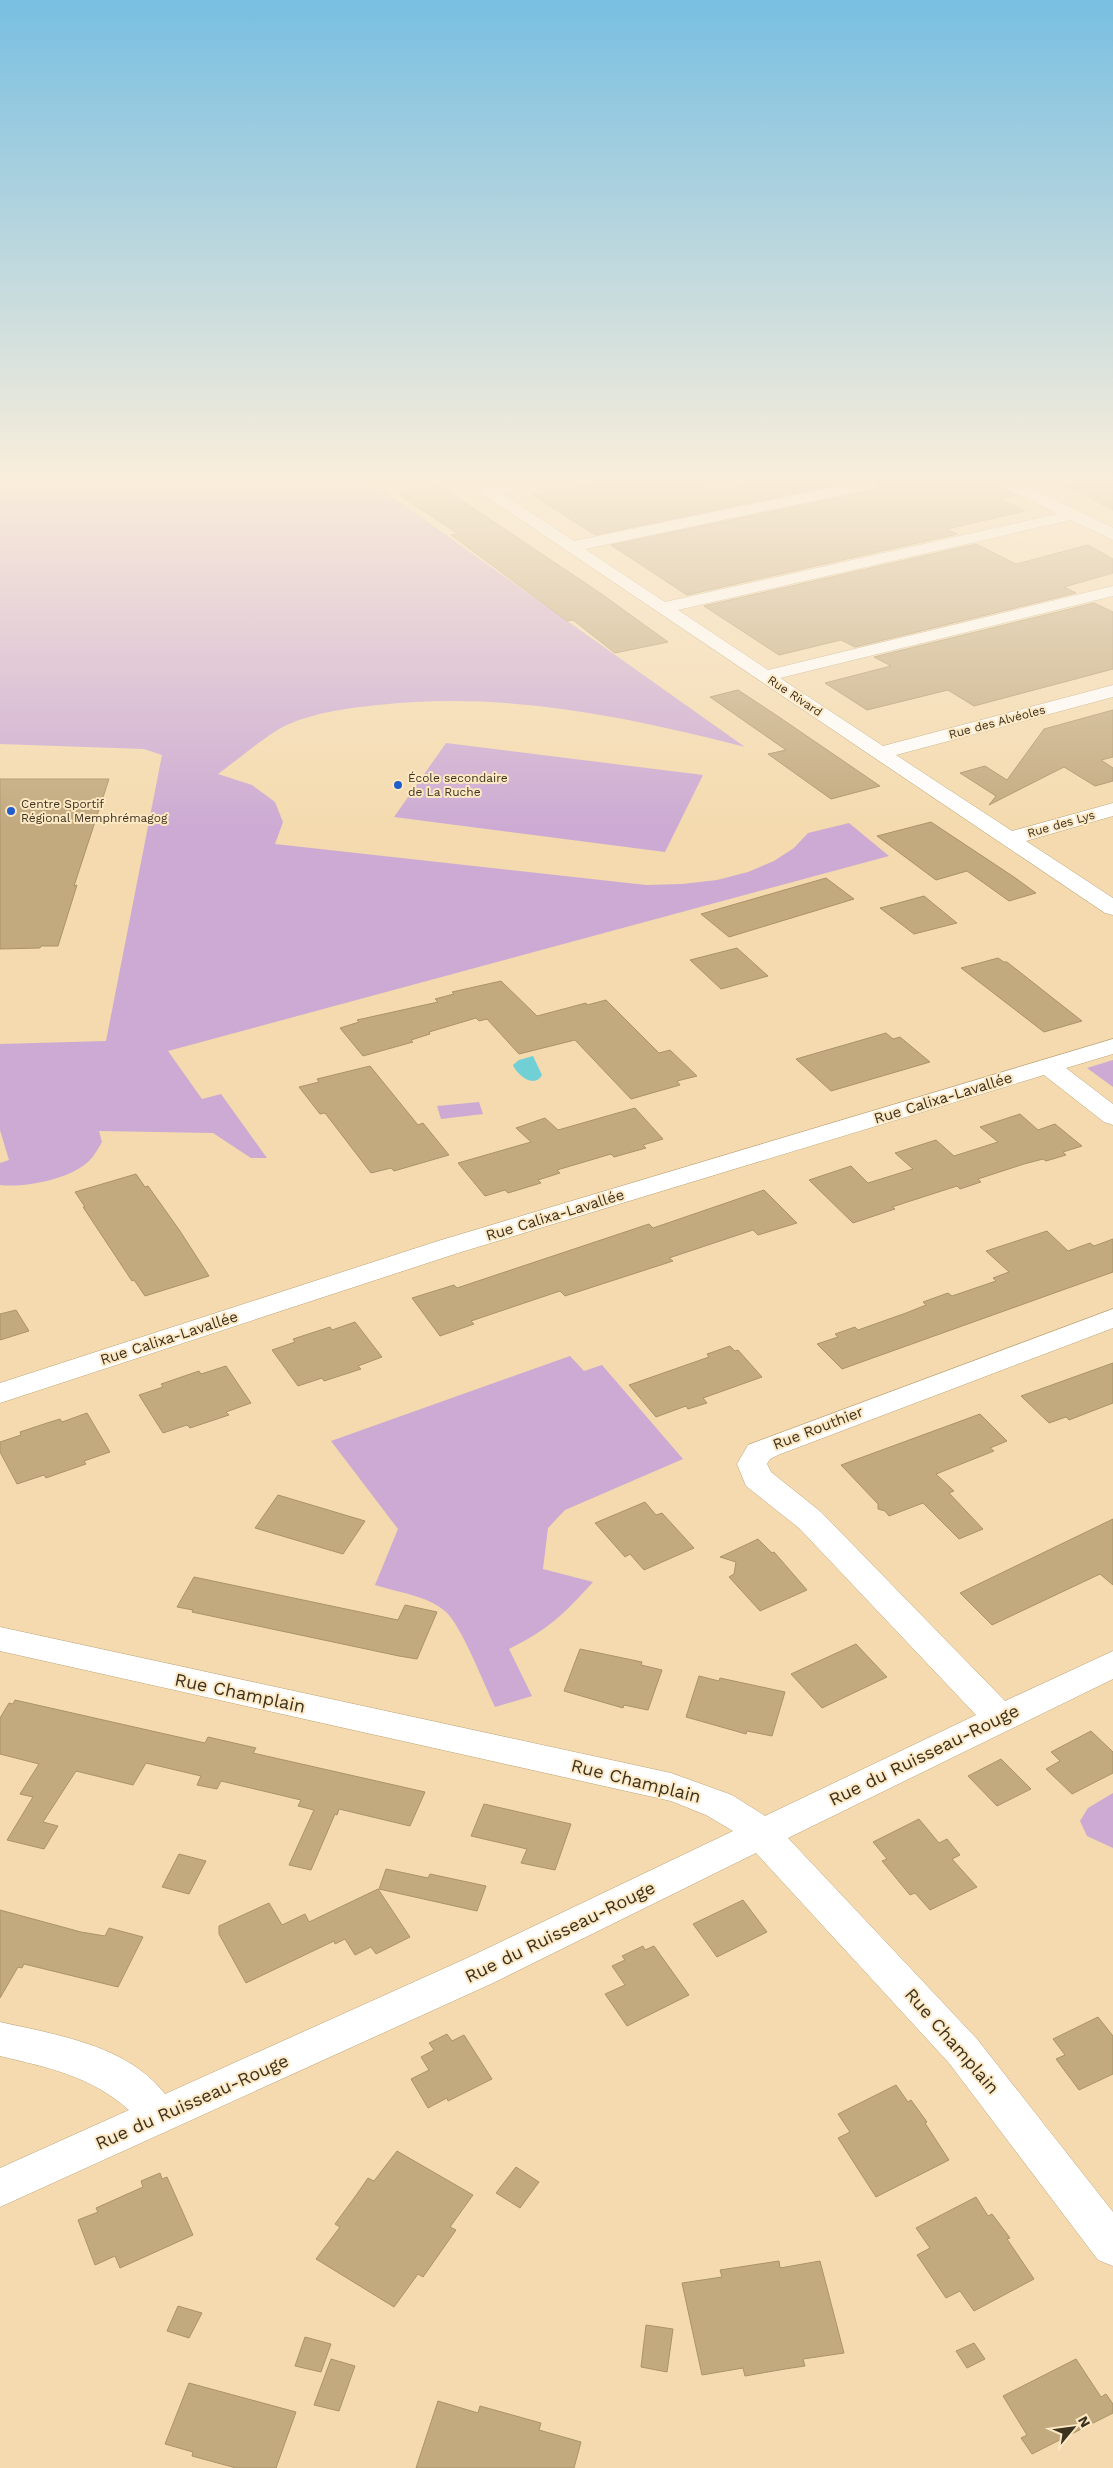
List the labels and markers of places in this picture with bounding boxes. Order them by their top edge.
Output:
place label: École secondaire de La Ruche [408,771,508,799]
marker: École secondaire de La Ruche [392,779,404,791]
place label: Centre Sportif Régional Memphrémagog [21,797,168,825]
marker: Centre Sportif Régional Memphrémagog [5,805,17,817]

